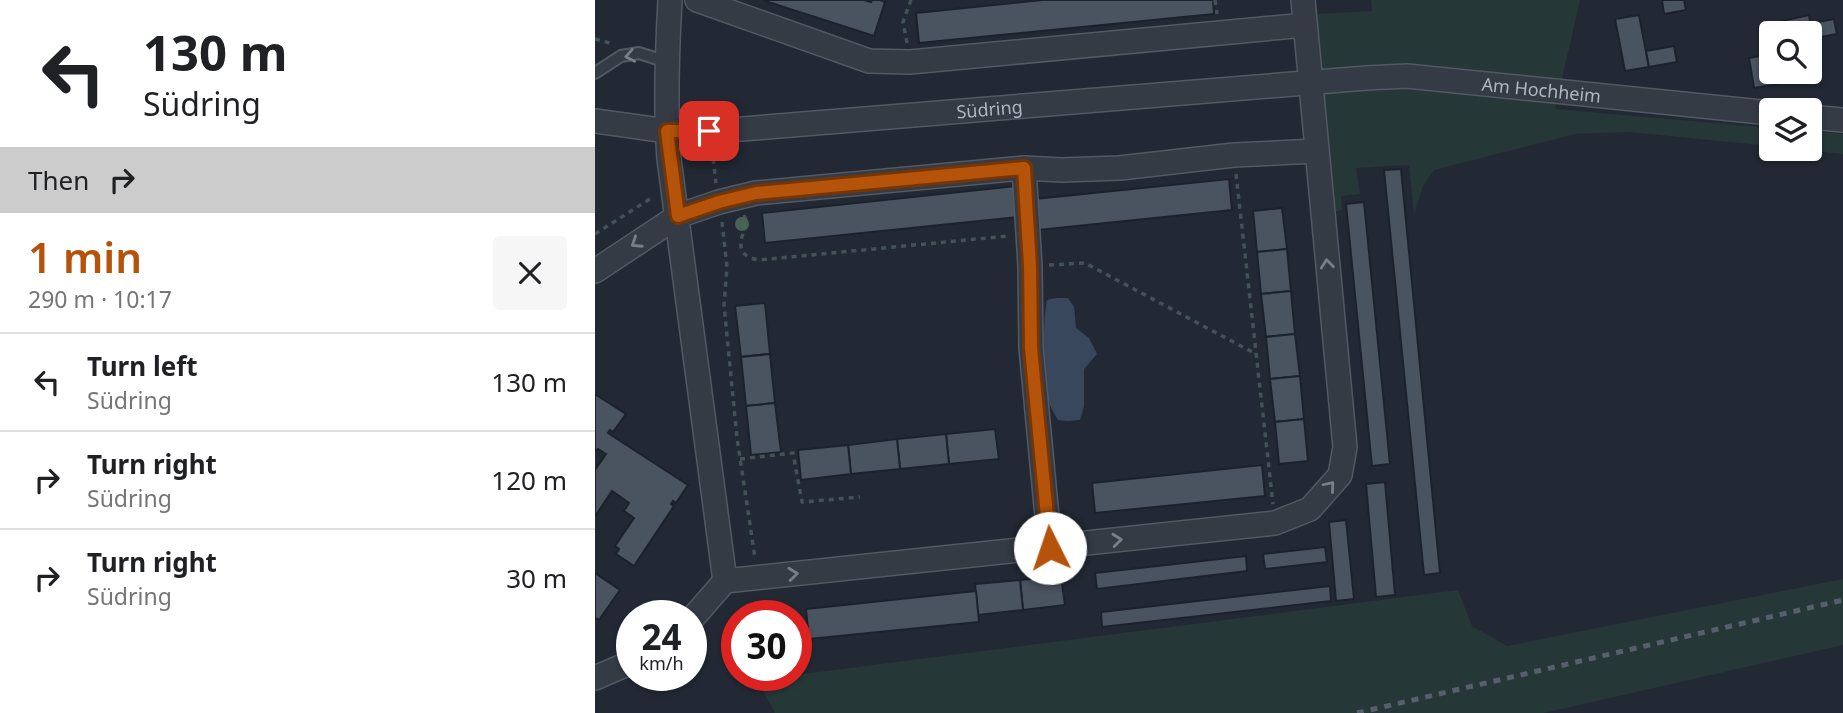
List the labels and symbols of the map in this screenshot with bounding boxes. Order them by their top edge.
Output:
one-way arrow [624,48,636,63]
street label: Am Hochheim [1481,72,1602,108]
street label: Südring [955,94,1024,123]
pin [679,101,739,161]
one-way arrow [631,235,644,248]
one-way arrow [1320,258,1335,269]
one-way arrow [1322,482,1334,495]
position arrow [1013,511,1087,585]
one-way arrow [1111,533,1122,548]
one-way arrow [788,567,799,582]
speed limit sign: 30 [721,600,812,691]

